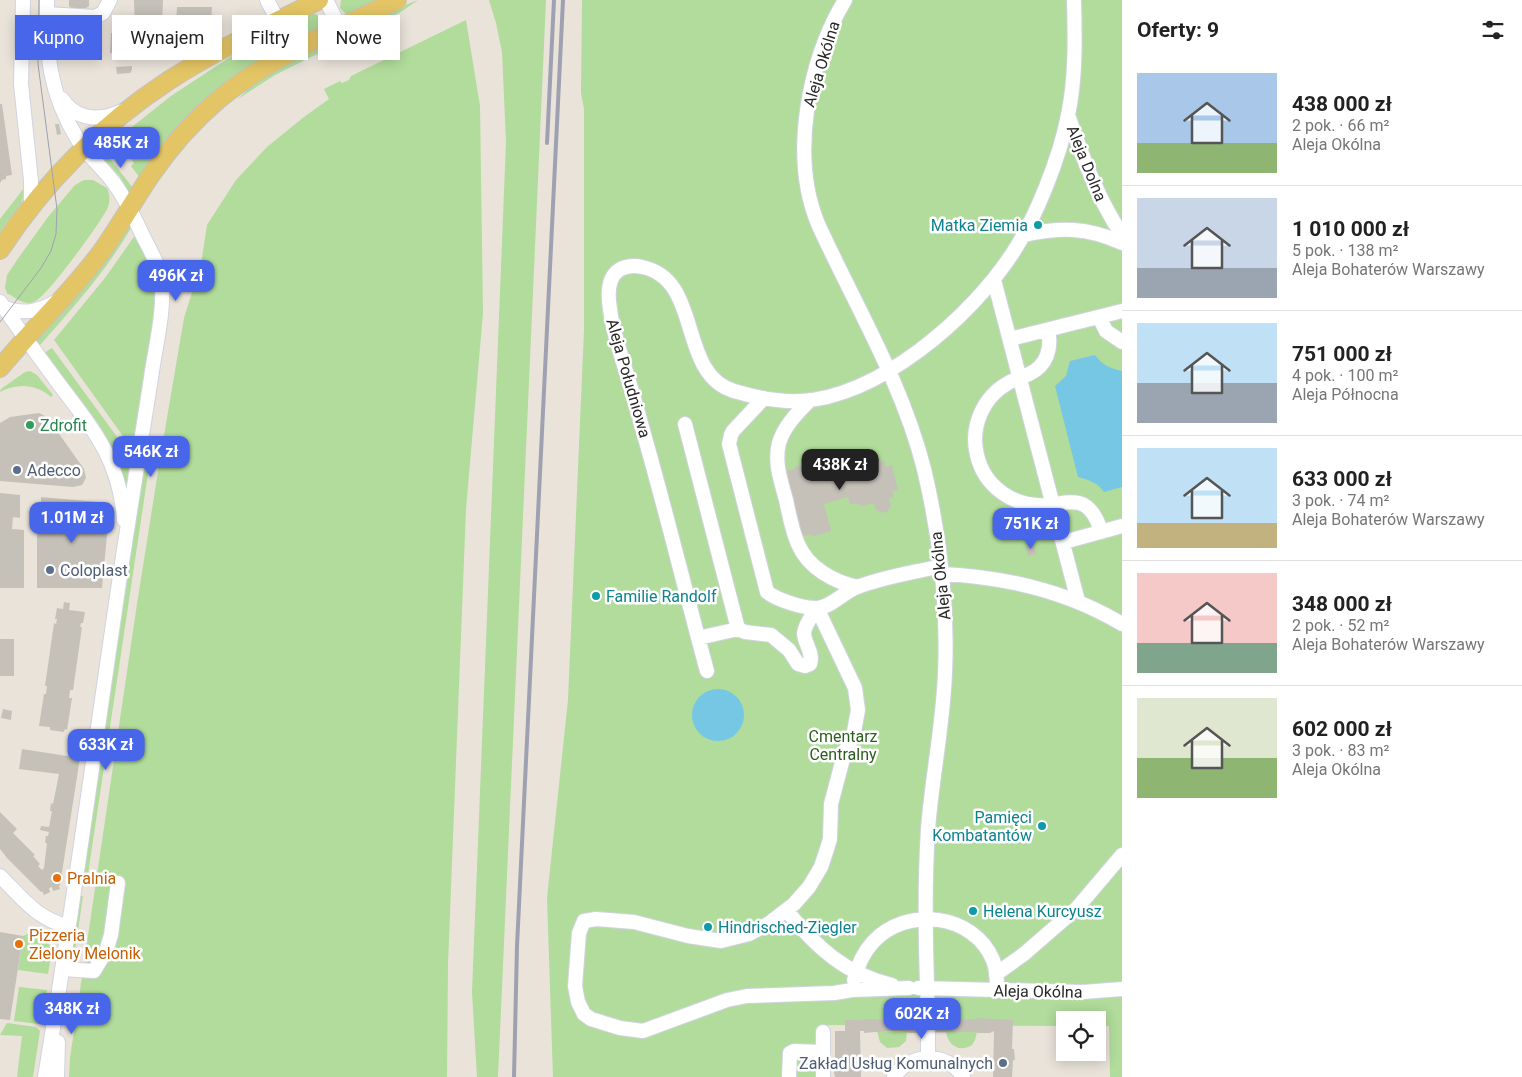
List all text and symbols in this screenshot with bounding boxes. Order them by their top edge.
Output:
chip: Kupno [15,15,102,60]
chip: Wynajem [112,15,222,60]
chip: Filtry [232,15,308,60]
chip: Nowe [318,15,400,60]
icon: filters [1479,16,1507,44]
text: Oferty: 9 [1137,18,1219,42]
street label: Aleja Okólna [799,19,844,109]
text: 438 000 zł [1292,92,1392,116]
icon: home [1177,93,1237,153]
text: 2 pok. · 66 m² [1292,116,1389,135]
street label: Aleja Dolna [1063,122,1110,204]
pin: 485K zł [75,126,167,169]
text: 485K zł [94,133,148,152]
text: Aleja Okólna [1292,135,1381,154]
place label: Matka Ziemia [931,216,1028,235]
text: 1 010 000 zł [1292,217,1409,241]
icon: home [1177,218,1237,278]
marker: Matka Ziemia [1032,219,1044,231]
text: 5 pok. · 138 m² [1292,241,1398,260]
pin: 496K zł [130,260,222,302]
text: Aleja Bohaterów Warszawy [1292,260,1485,279]
text: 496K zł [149,266,203,285]
street label: Aleja Południowa [602,316,655,440]
text: 751 000 zł [1292,342,1392,366]
icon: home [1177,343,1237,403]
text: 4 pok. · 100 m² [1292,366,1398,385]
text: Aleja Północna [1292,385,1399,404]
place label: Zdrofit [40,416,87,435]
marker: Zdrofit [24,419,36,431]
pin: 546K zł [105,436,197,478]
text: 546K zł [124,442,178,461]
pin: 438K zł [794,448,886,491]
text: 438K zł [813,455,867,474]
place label: Adecco [27,461,81,480]
marker: Adecco [11,464,23,476]
text: 633 000 zł [1292,467,1392,491]
icon: home [1177,468,1237,528]
text: 3 pok. · 74 m² [1292,491,1389,510]
pin: 1.01M zł [20,502,124,544]
text: 1.01M zł [40,508,104,527]
pin: 751K zł [985,508,1077,550]
text: Aleja Bohaterów Warszawy [1292,510,1485,529]
text: 751K zł [1004,514,1058,533]
street label: Aleja Okólna [926,531,955,621]
place label: Coloplast [60,561,128,580]
marker: Coloplast [44,564,56,576]
place label: Familie Randolf [606,587,717,606]
marker: Familie Randolf [590,590,602,602]
text: 348 000 zł [1292,592,1392,616]
icon: home [1177,593,1237,653]
text: 2 pok. · 52 m² [1292,616,1389,635]
text: Aleja Bohaterów Warszawy [1292,635,1485,654]
text: 602 000 zł [1292,717,1392,741]
icon: home [1177,718,1237,778]
park label: Cmentarz Centralny [808,727,878,764]
pin: 633K zł [60,728,152,771]
text: 633K zł [79,735,133,754]
text: 3 pok. · 83 m² [1292,741,1389,760]
text: Aleja Okólna [1292,760,1381,779]
place label: Pamięci Kombatantów [932,808,1032,845]
marker: Pamięci Kombatantów [1036,820,1048,832]
place label: Pralnia [67,869,116,888]
marker: Pralnia [51,872,63,884]
place label: Helena Kurcyusz [983,902,1102,921]
marker: Helena Kurcyusz [967,905,979,917]
place label: Hindrisched-Ziegler [718,918,857,937]
marker: Hindrisched-Ziegler [702,921,714,933]
place label: Pizzeria Zielony Melonik [29,926,142,963]
marker: Pizzeria Zielony Melonik [13,938,25,950]
street label: Aleja Okólna [993,981,1083,1002]
pin: 348K zł [26,992,118,1035]
pin: 602K zł [876,998,968,1040]
text: 348K zł [45,999,99,1018]
text: 602K zł [895,1004,949,1023]
map controls [1056,1011,1106,1061]
button: locate [1056,1011,1106,1061]
place label: Zakład Usług Komunalnych [799,1054,993,1073]
marker: Zakład Usług Komunalnych [997,1057,1009,1069]

